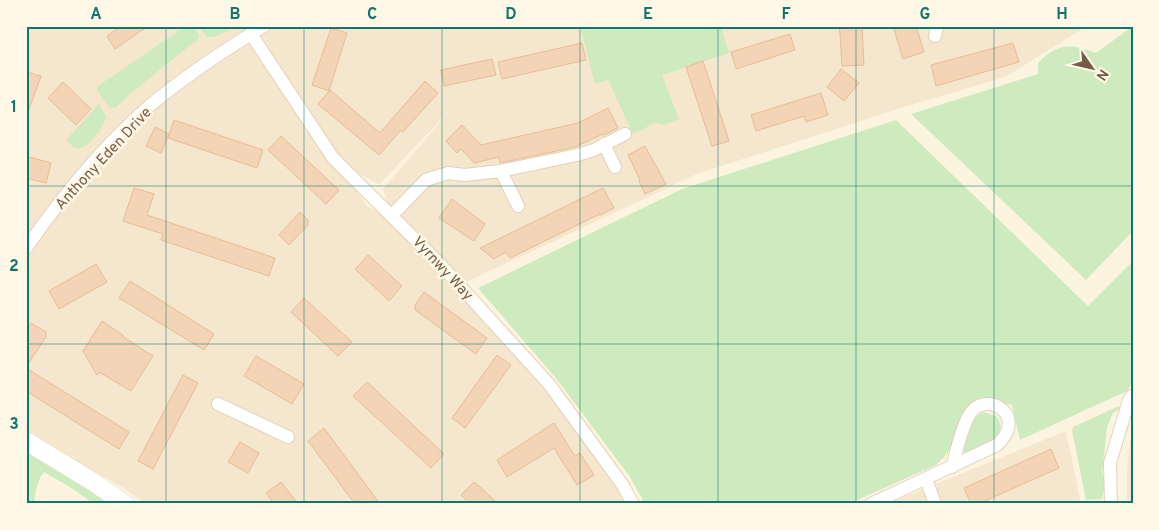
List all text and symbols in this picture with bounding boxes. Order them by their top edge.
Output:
text: A [90,5,102,25]
text: B [229,5,241,25]
text: C [367,5,377,25]
text: D [505,5,517,25]
text: E [643,5,653,25]
text: F [781,5,791,25]
text: G [920,5,930,25]
text: H [1056,5,1068,25]
north arrow [1066,42,1116,92]
text: N [1092,66,1111,83]
text: 1 [11,98,17,118]
street label: Anthony Eden Drive [52,104,156,214]
street label: Vyrnwy Way [407,233,477,305]
text: 2 [9,257,19,277]
text: 3 [9,415,19,435]

